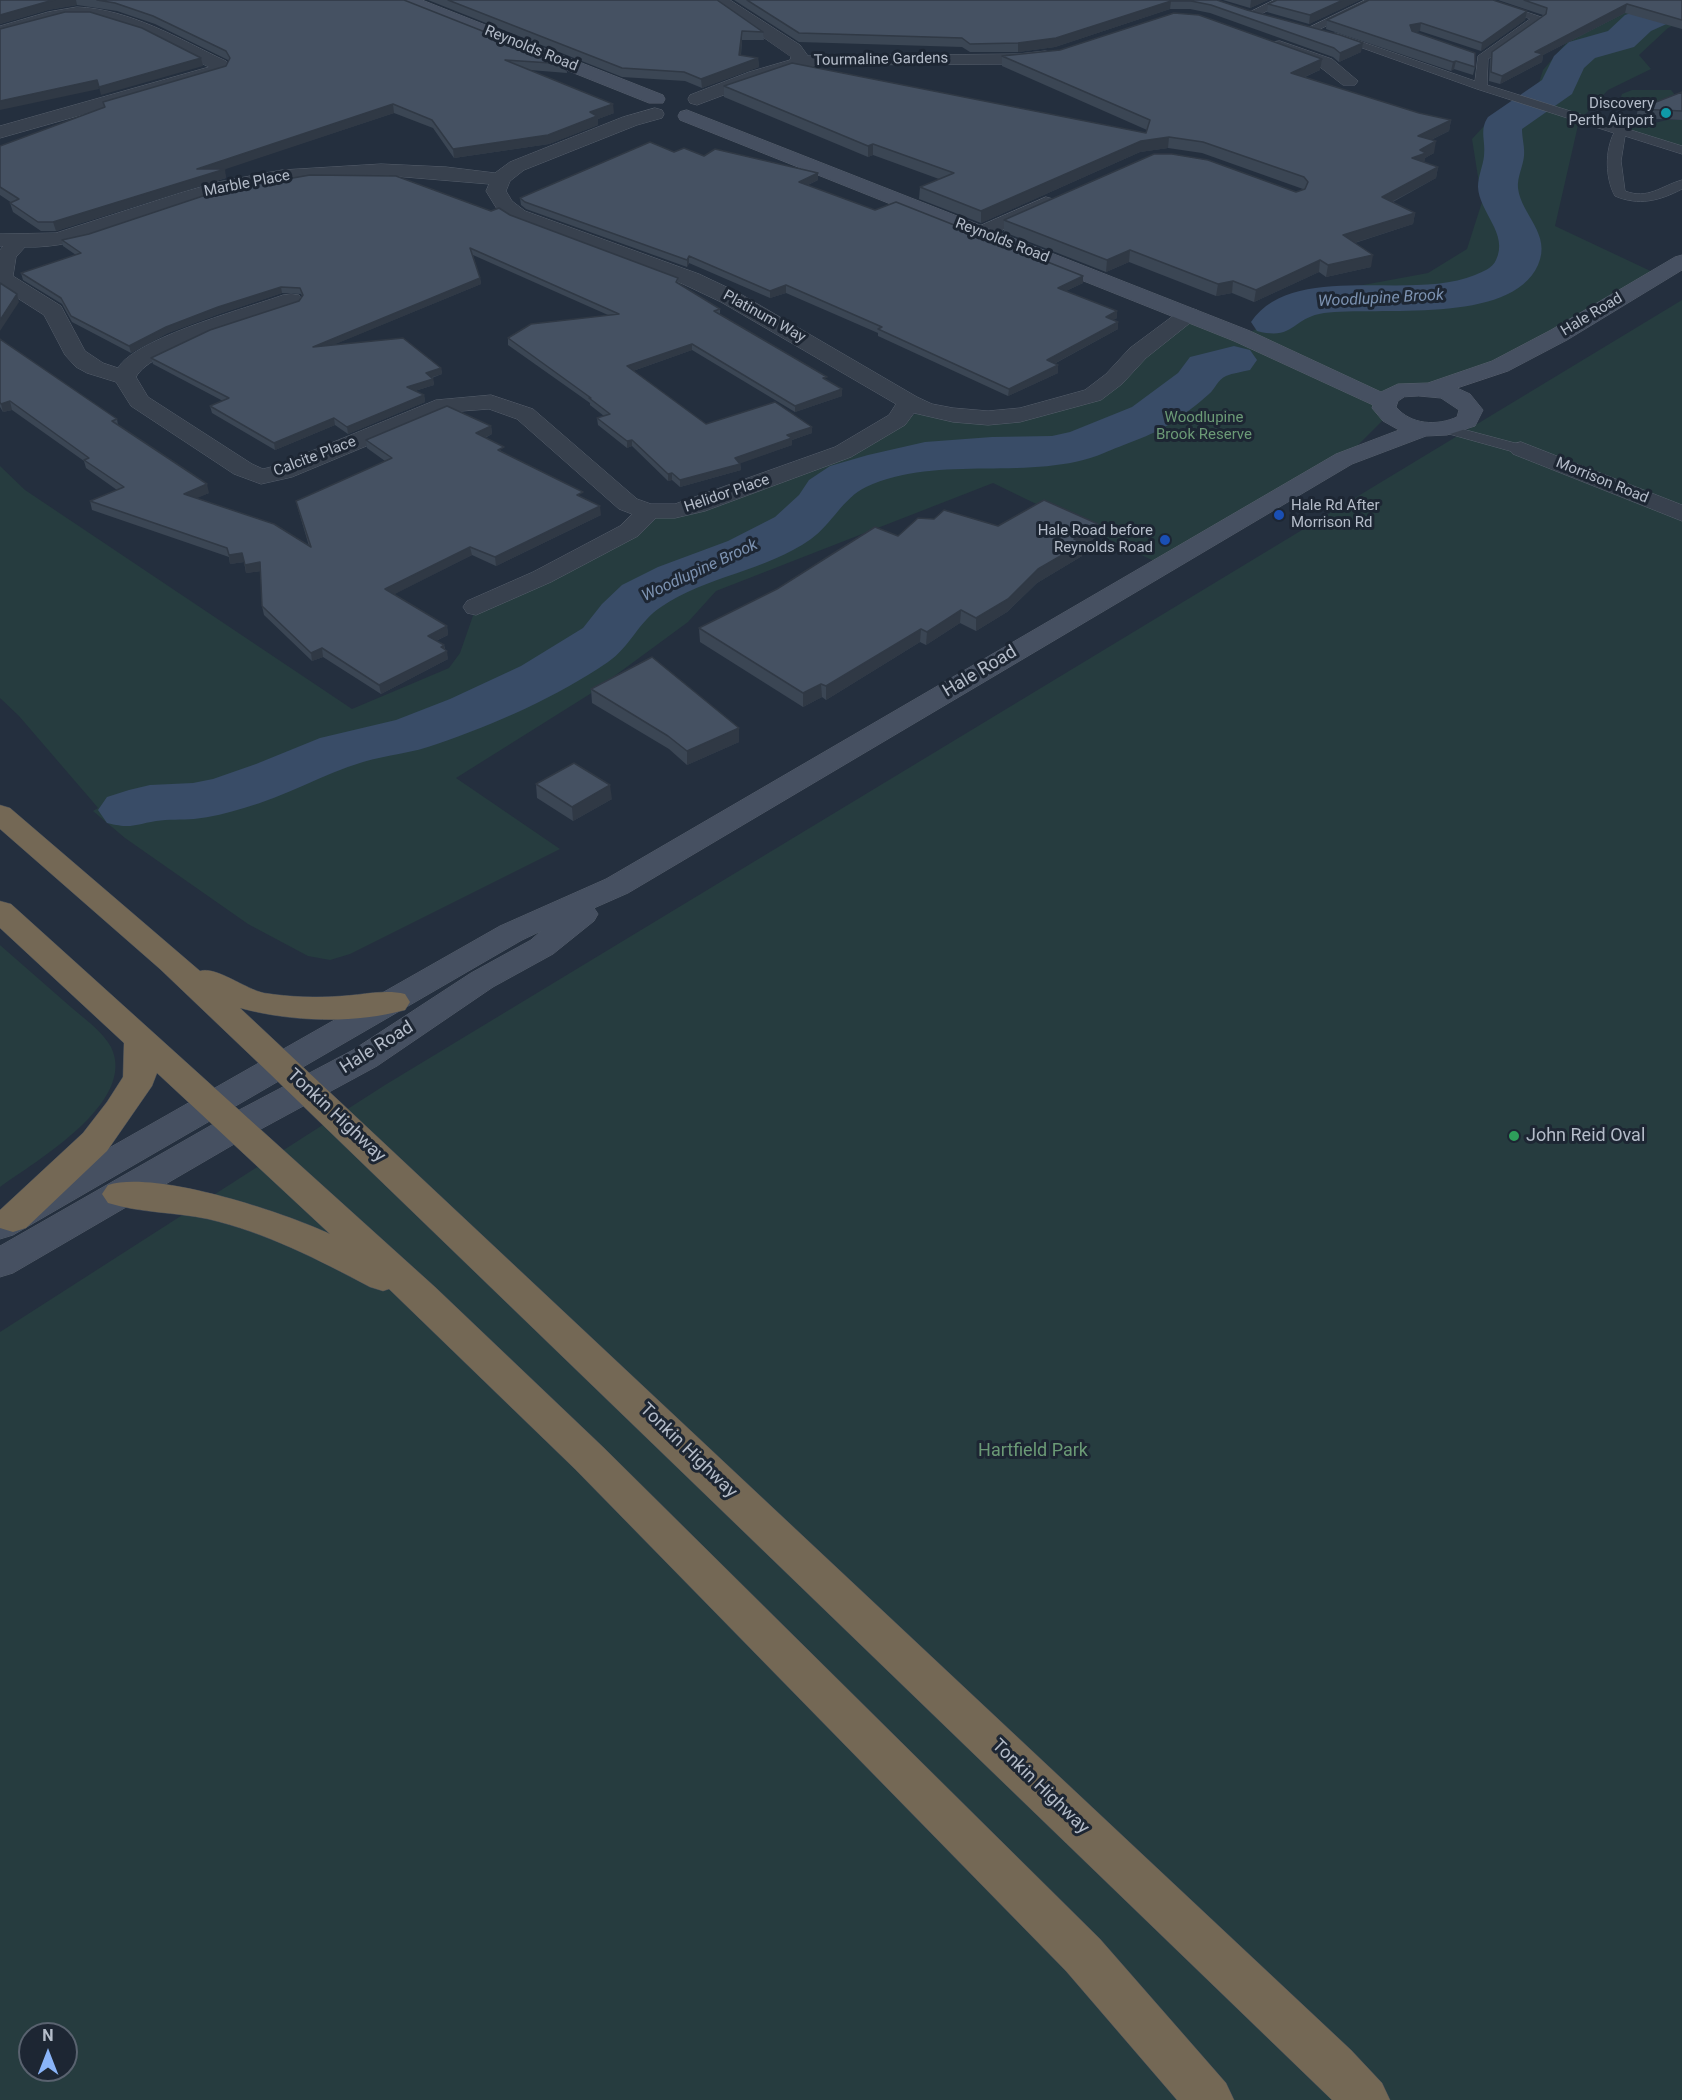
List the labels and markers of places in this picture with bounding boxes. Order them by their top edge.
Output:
place label: Discovery Perth Airport [1568,95,1654,130]
marker: Discovery Perth Airport [1659,106,1673,120]
place label: Hale Rd After Morrison Rd [1291,497,1380,532]
marker: Hale Rd After Morrison Rd [1272,508,1286,522]
place label: Hale Road before Reynolds Road [1038,522,1153,557]
marker: Hale Road before Reynolds Road [1158,533,1172,547]
place label: John Reid Oval [1526,1125,1645,1147]
marker: John Reid Oval [1507,1129,1521,1143]

